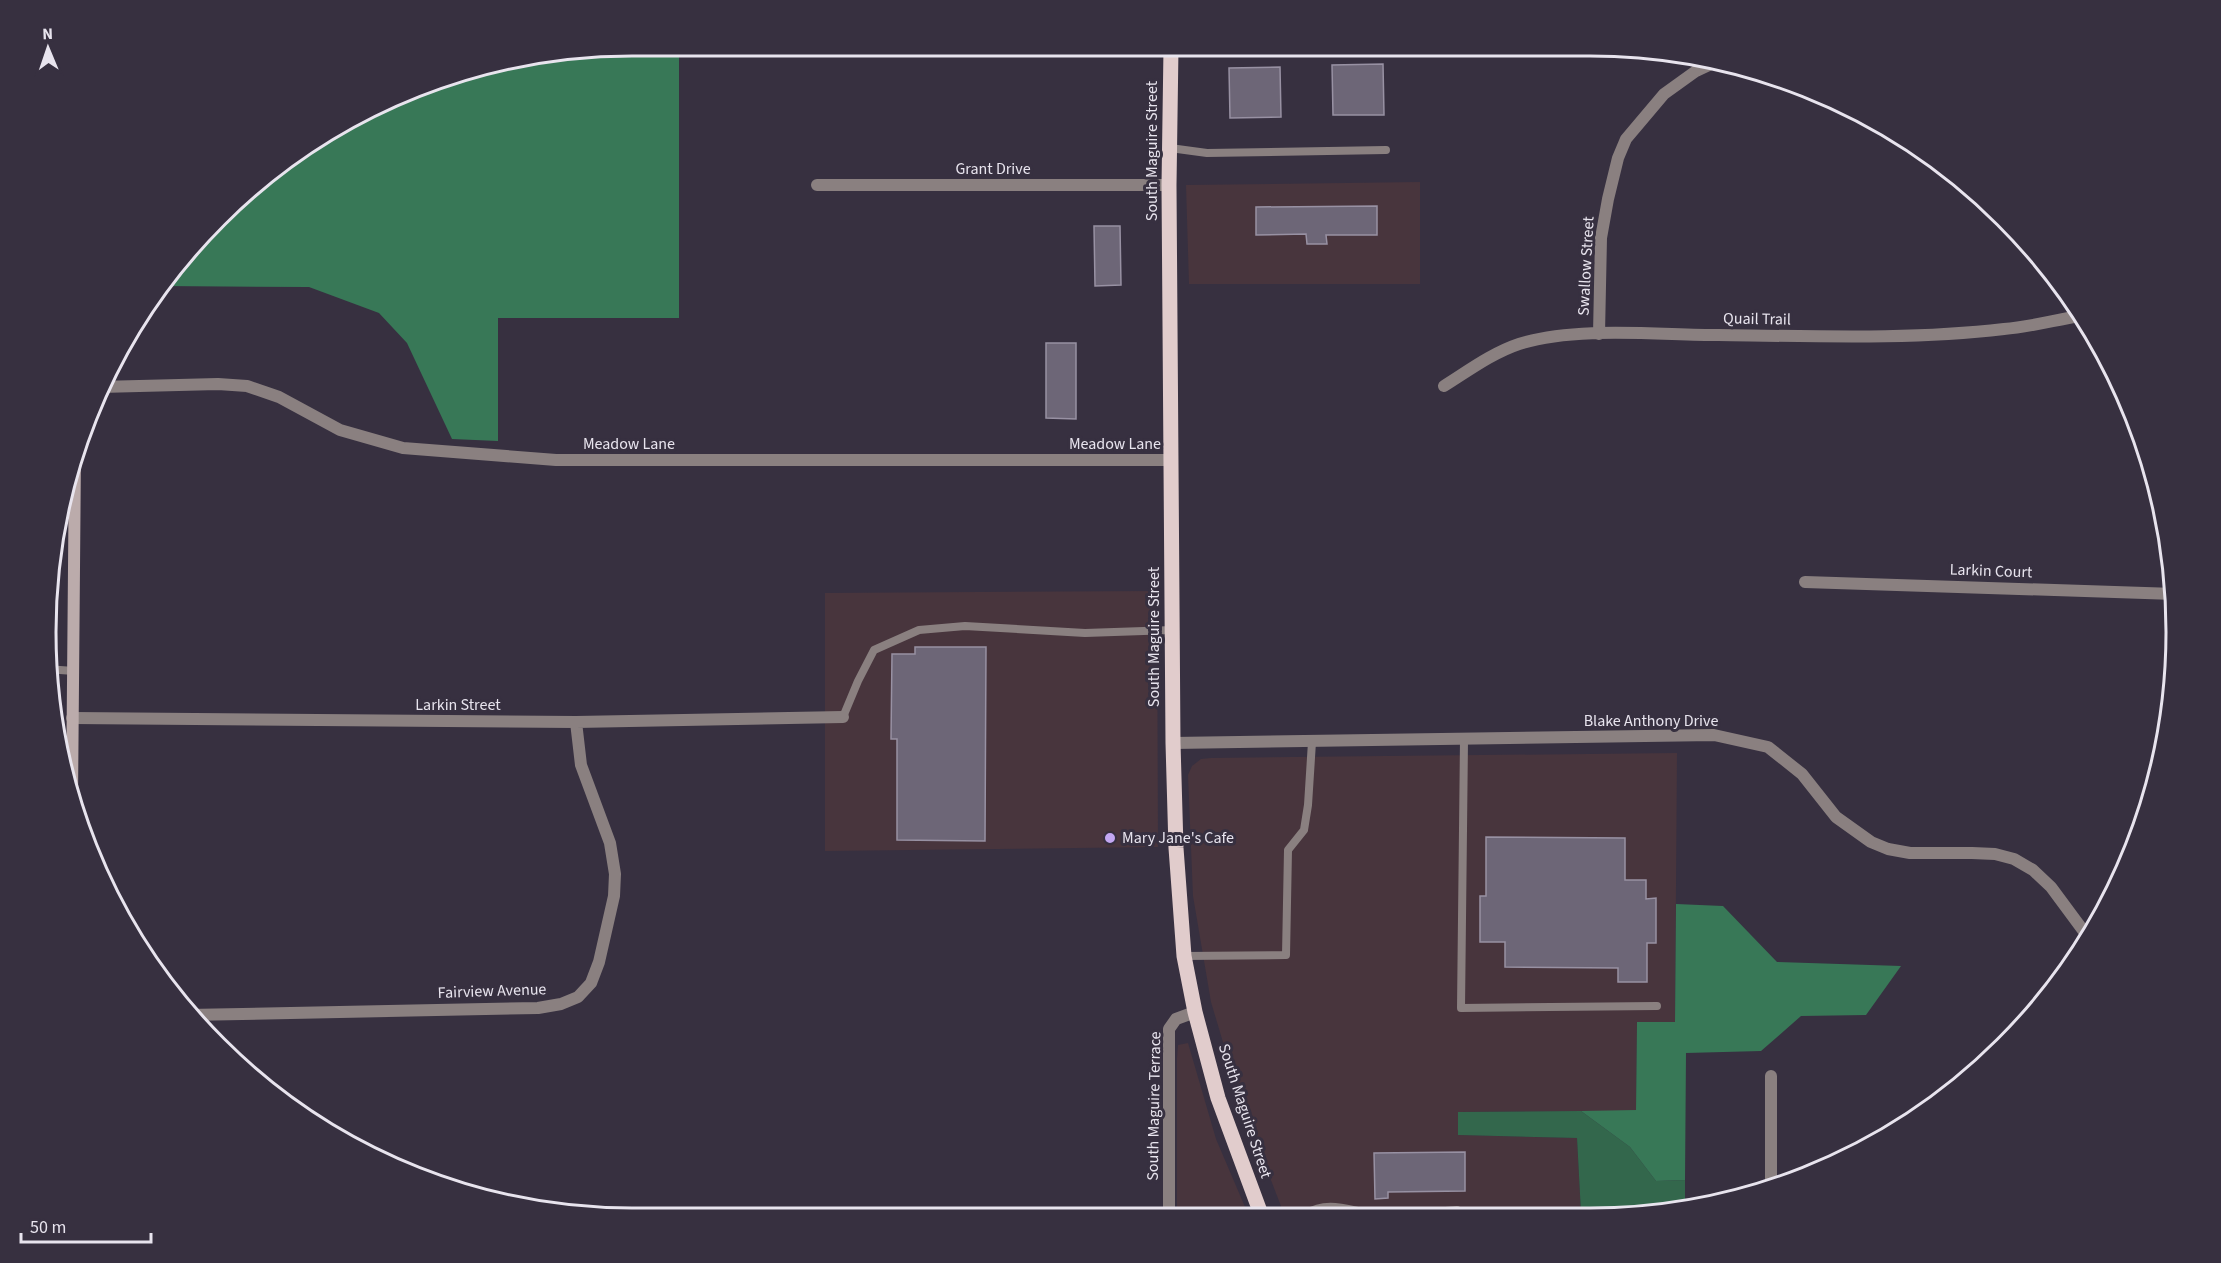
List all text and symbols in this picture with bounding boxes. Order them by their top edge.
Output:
north arrow [18,18,78,78]
text: N [42,23,53,45]
street label: South Maguire Street [1141,80,1163,221]
street label: Grant Drive [955,158,1031,180]
street label: Swallow Street [1572,215,1600,316]
street label: Quail Trail [1723,307,1791,331]
street label: Meadow Lane [583,433,675,455]
street label: Meadow Lane [1069,433,1161,455]
street label: Larkin Court [1949,559,2033,583]
street label: South Maguire Street [1143,566,1165,707]
street label: Larkin Street [415,694,501,716]
street label: Blake Anthony Drive [1584,710,1718,732]
place label: Mary Jane's Cafe [1122,827,1234,849]
marker: Mary Jane's Cafe [1103,831,1117,845]
street label: Fairview Avenue [437,978,547,1004]
street label: South Maguire Terrace [1142,1031,1166,1181]
street label: South Maguire Street [1213,1041,1277,1182]
scale bar [21,1206,152,1244]
text: 50 m [30,1215,66,1240]

